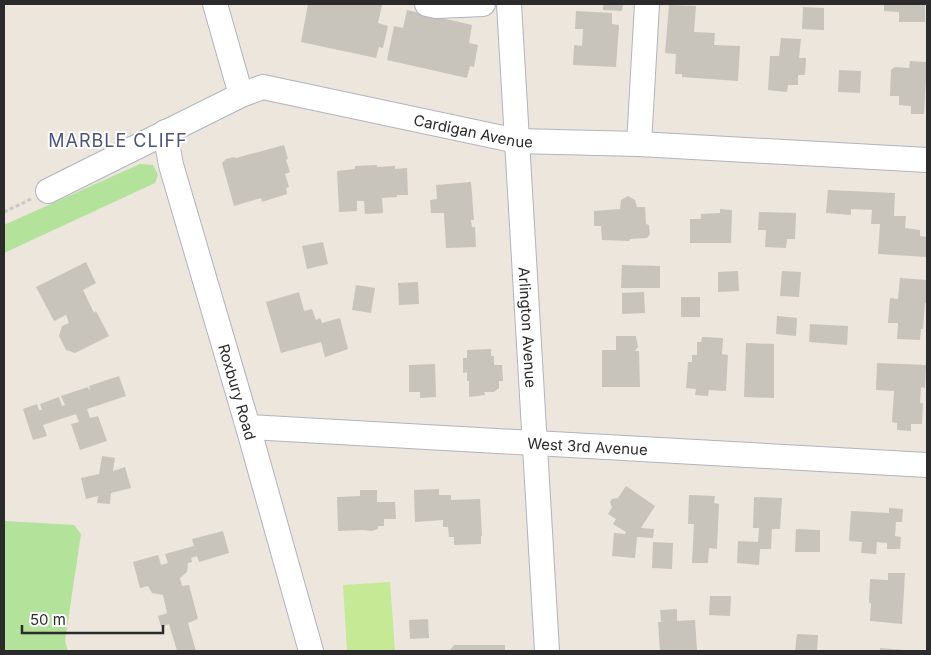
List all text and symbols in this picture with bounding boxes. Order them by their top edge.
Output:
street label: Cardigan Avenue [412,110,533,151]
district label: MARBLE CLIFF [48,130,188,151]
street label: Arlington Avenue [515,266,541,388]
street label: Roxbury Road [215,342,261,442]
street label: West 3rd Avenue [527,433,648,459]
scale bar [22,602,164,634]
text: 50 m [30,610,66,629]

